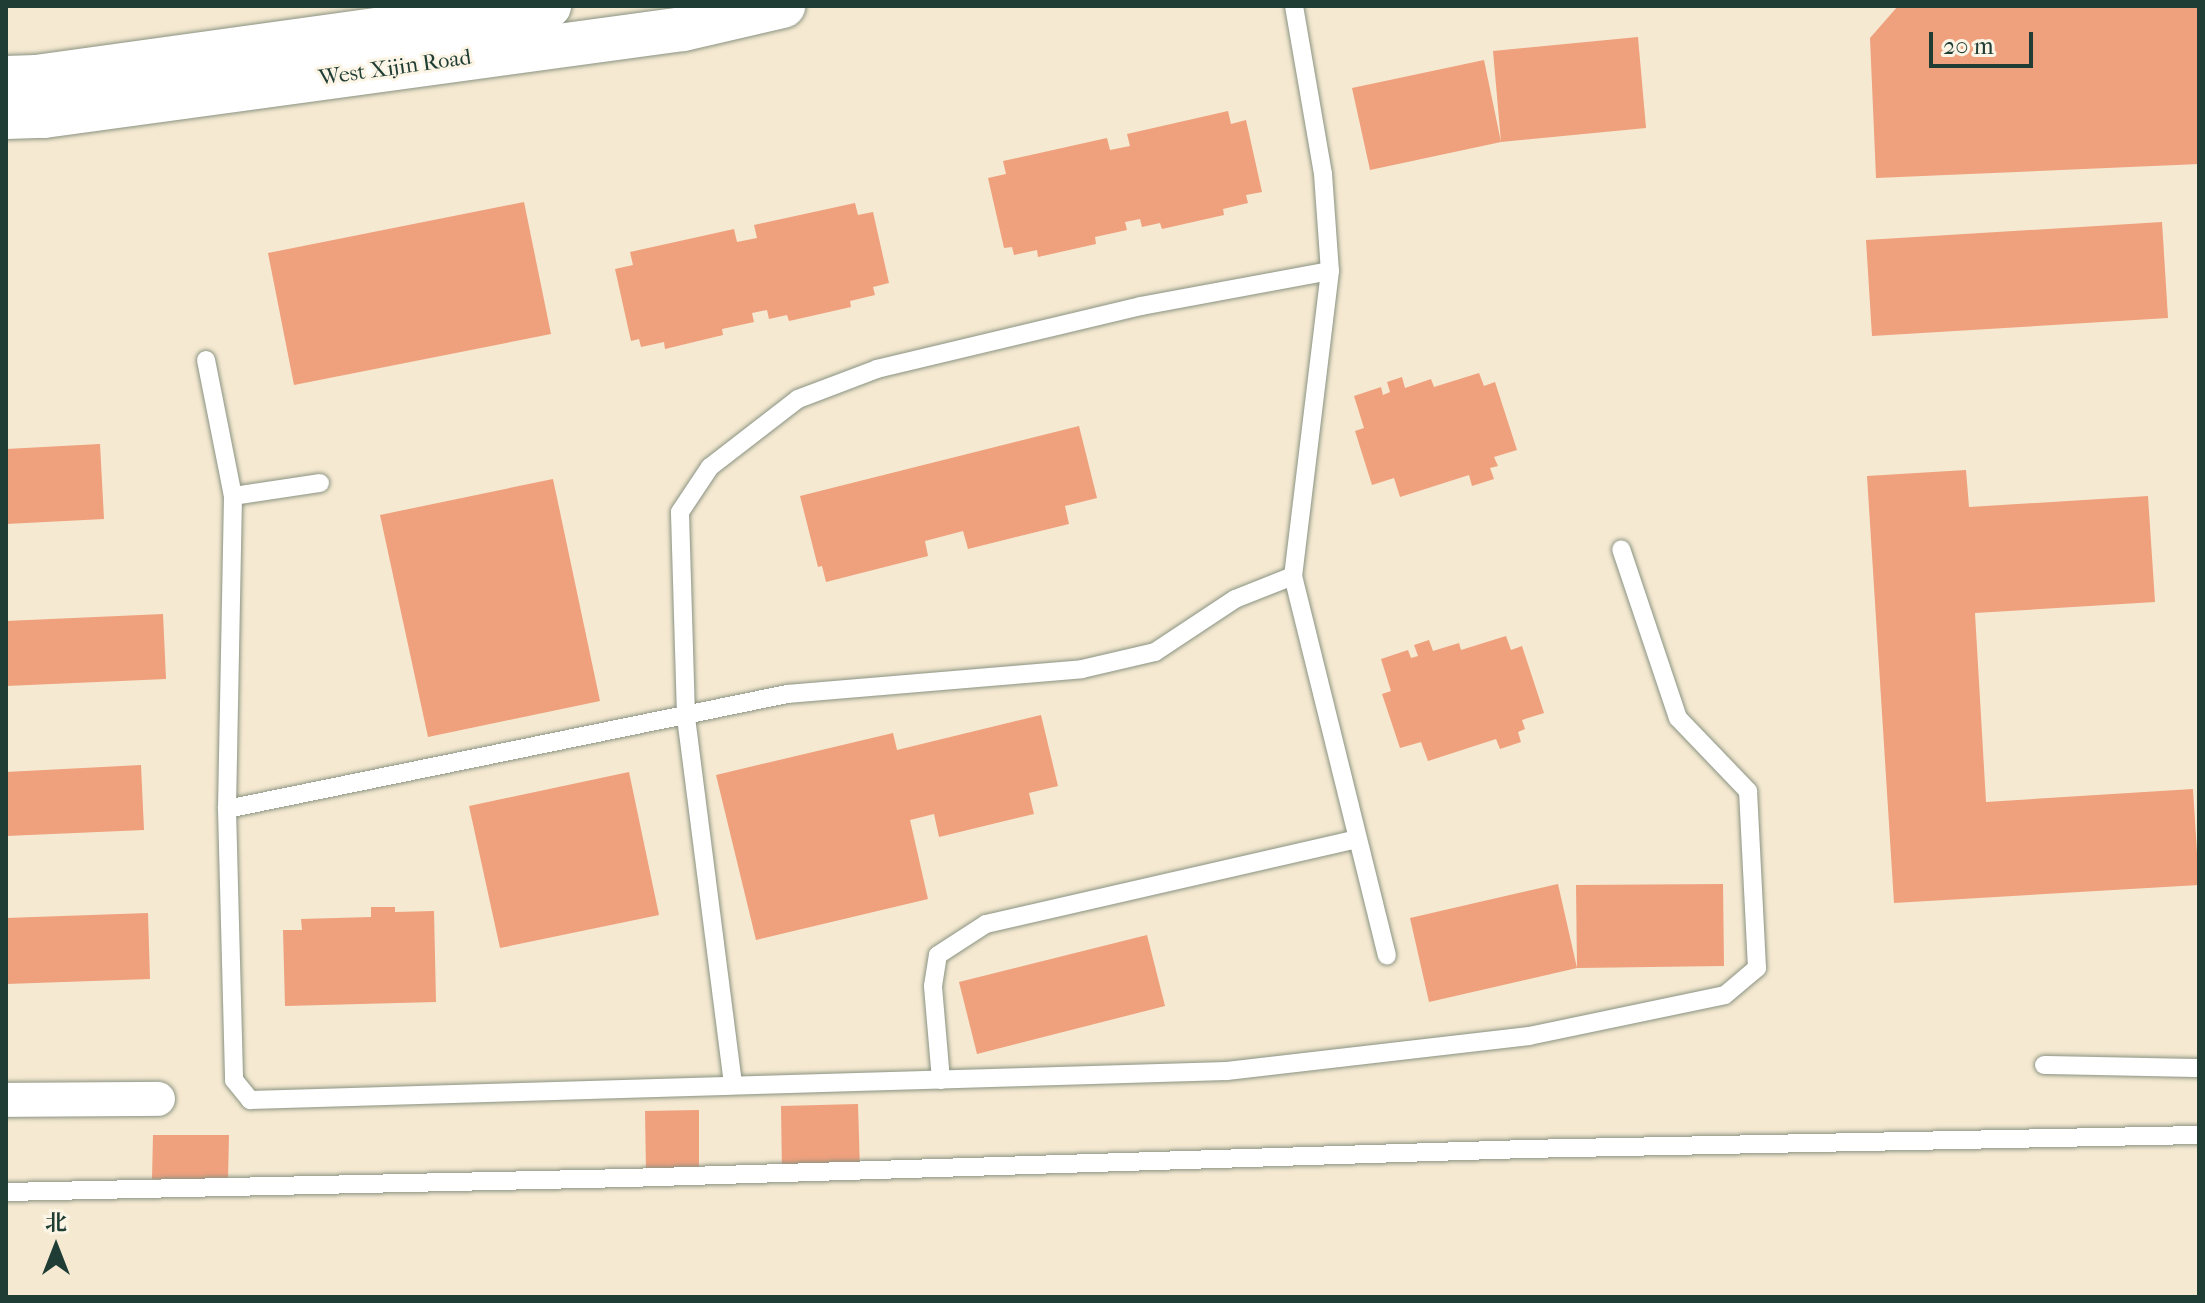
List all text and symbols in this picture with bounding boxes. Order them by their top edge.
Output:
scale bar [1933,16,2037,66]
text: 20 m [1943,32,1994,60]
street label: West Xijin Road [317,44,473,92]
north arrow [16,1207,96,1287]
text: 北 [45,1210,67,1236]

